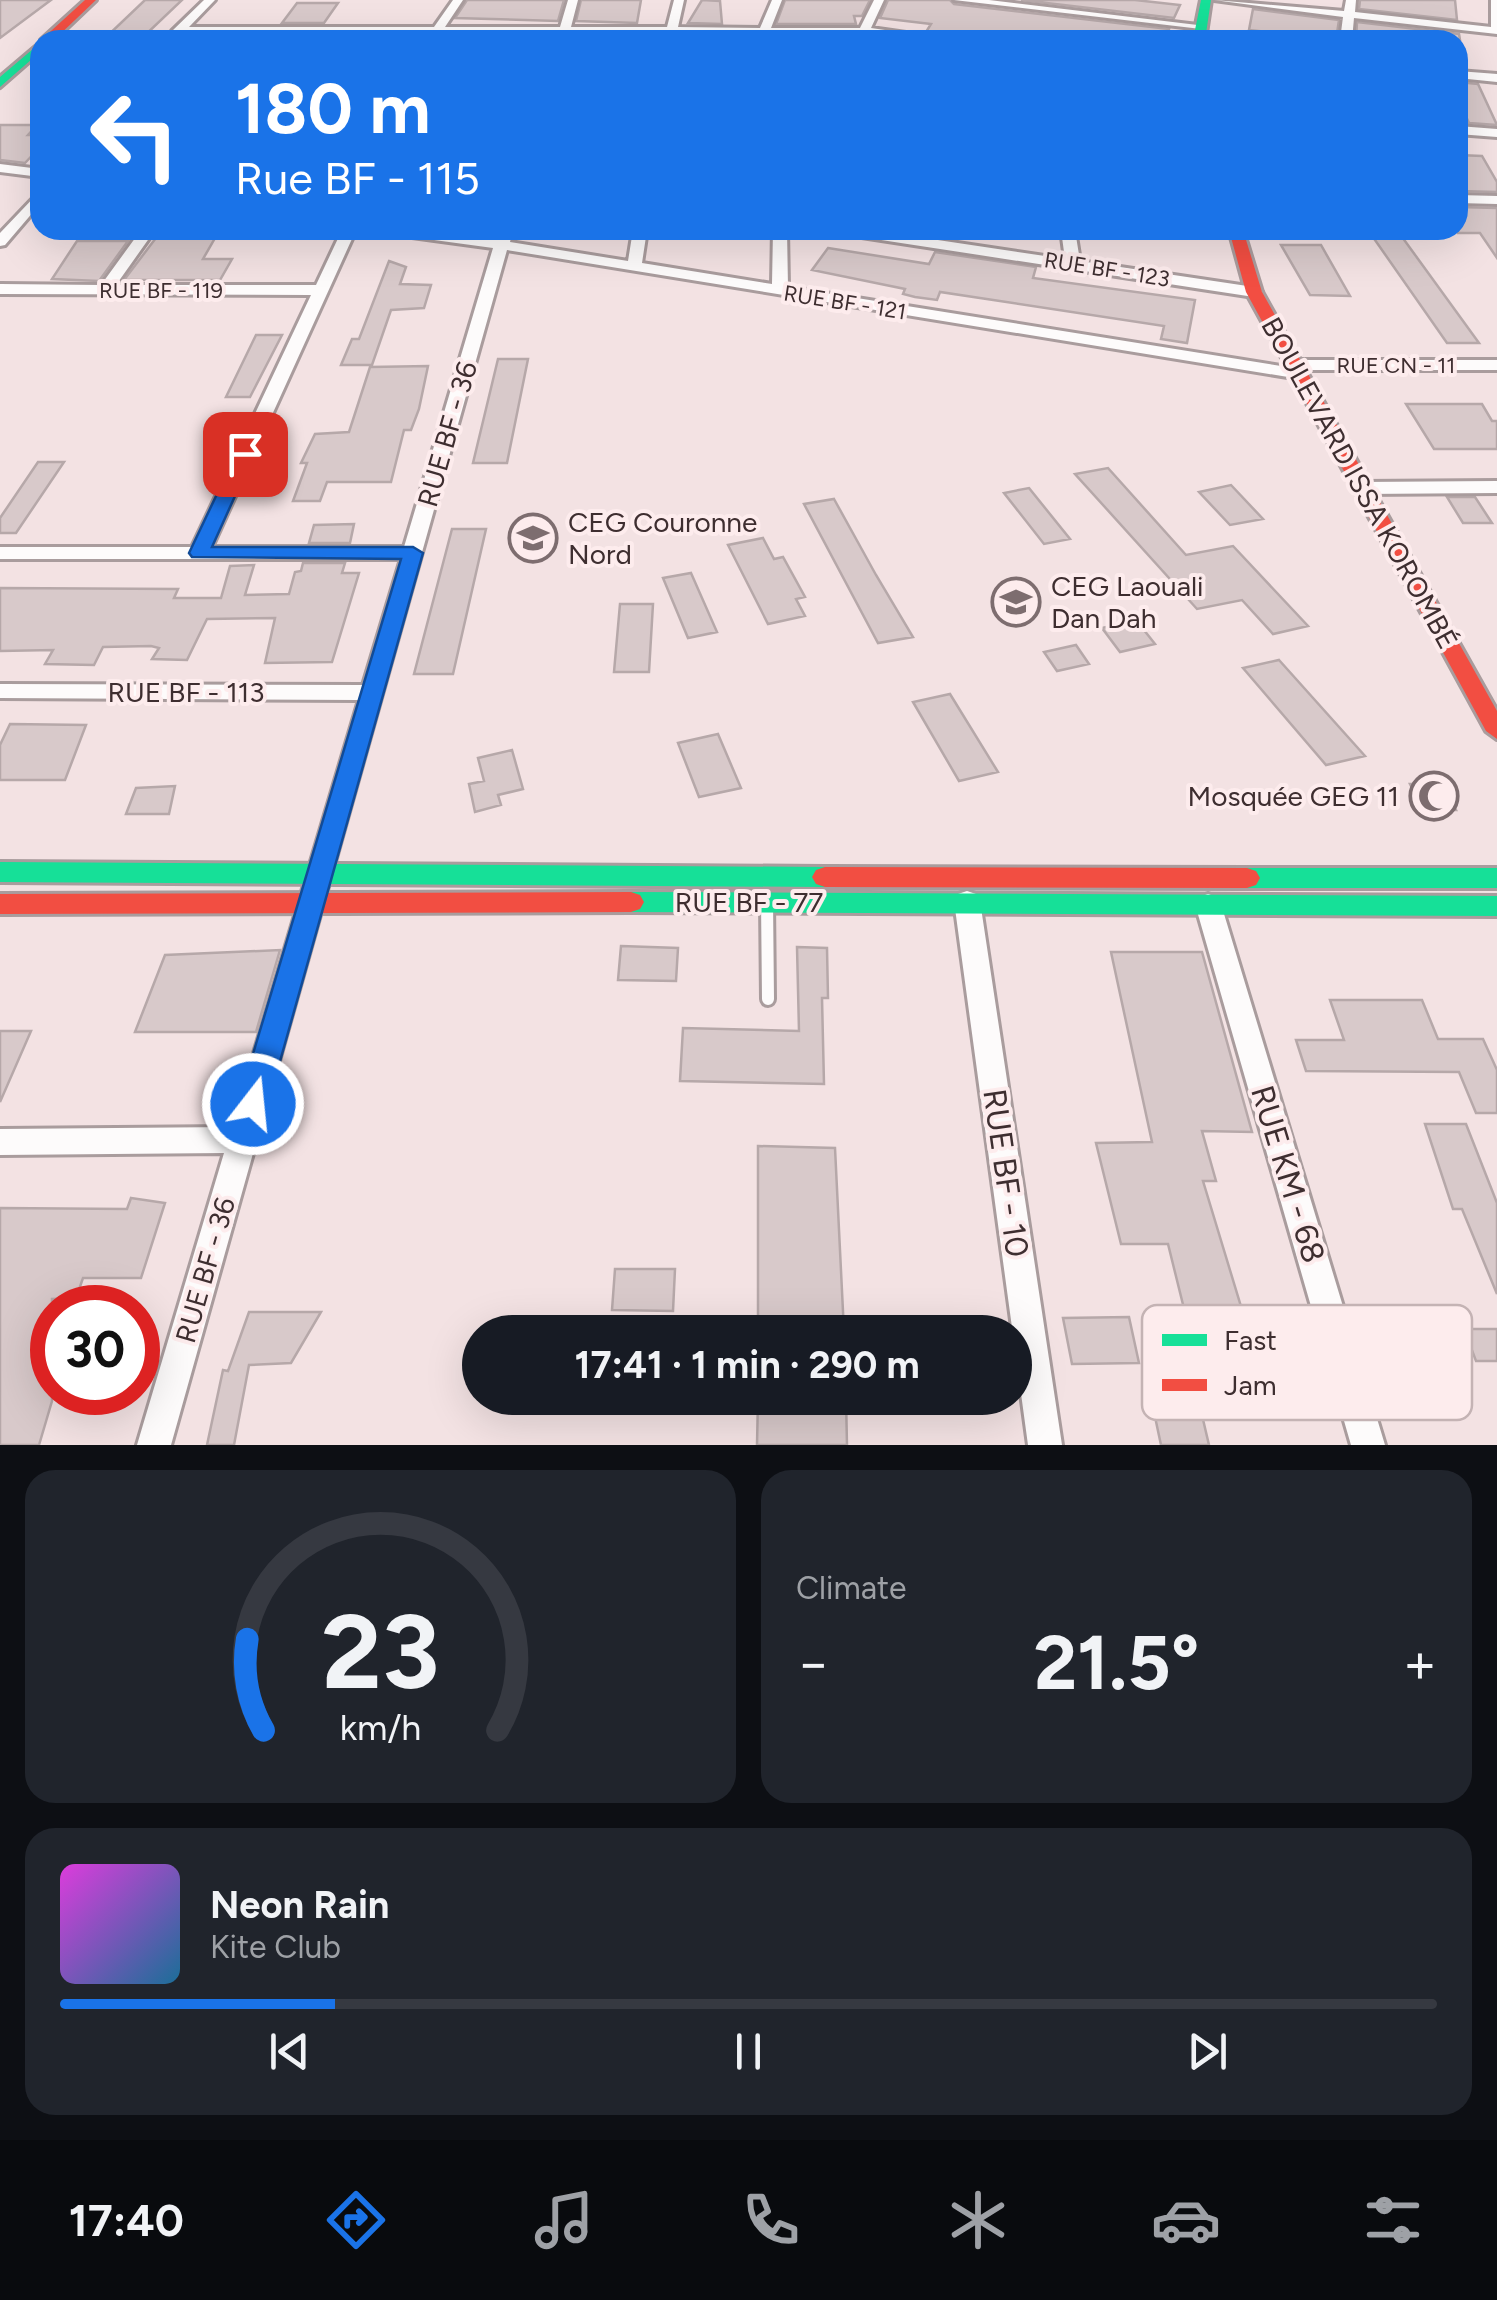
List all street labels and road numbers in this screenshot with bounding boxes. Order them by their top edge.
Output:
street label: RUE BF - 123 [1042,246,1172,293]
street label: RUE BF - 119 [99,277,223,304]
street label: RUE BF - 121 [782,279,908,326]
street label: BOULEVARD ISSA KOROMBÉ [1254,311,1466,655]
street label: RUE CN - 11 [1337,352,1455,379]
street label: RUE BF - 36 [410,357,484,511]
street label: RUE BF - 113 [108,675,265,709]
street label: RUE BF - 77 [675,885,823,919]
street label: RUE KM - 68 [1243,1081,1333,1267]
street label: RUE BF - 10 [975,1087,1037,1259]
street label: RUE BF - 36 [168,1193,242,1347]

